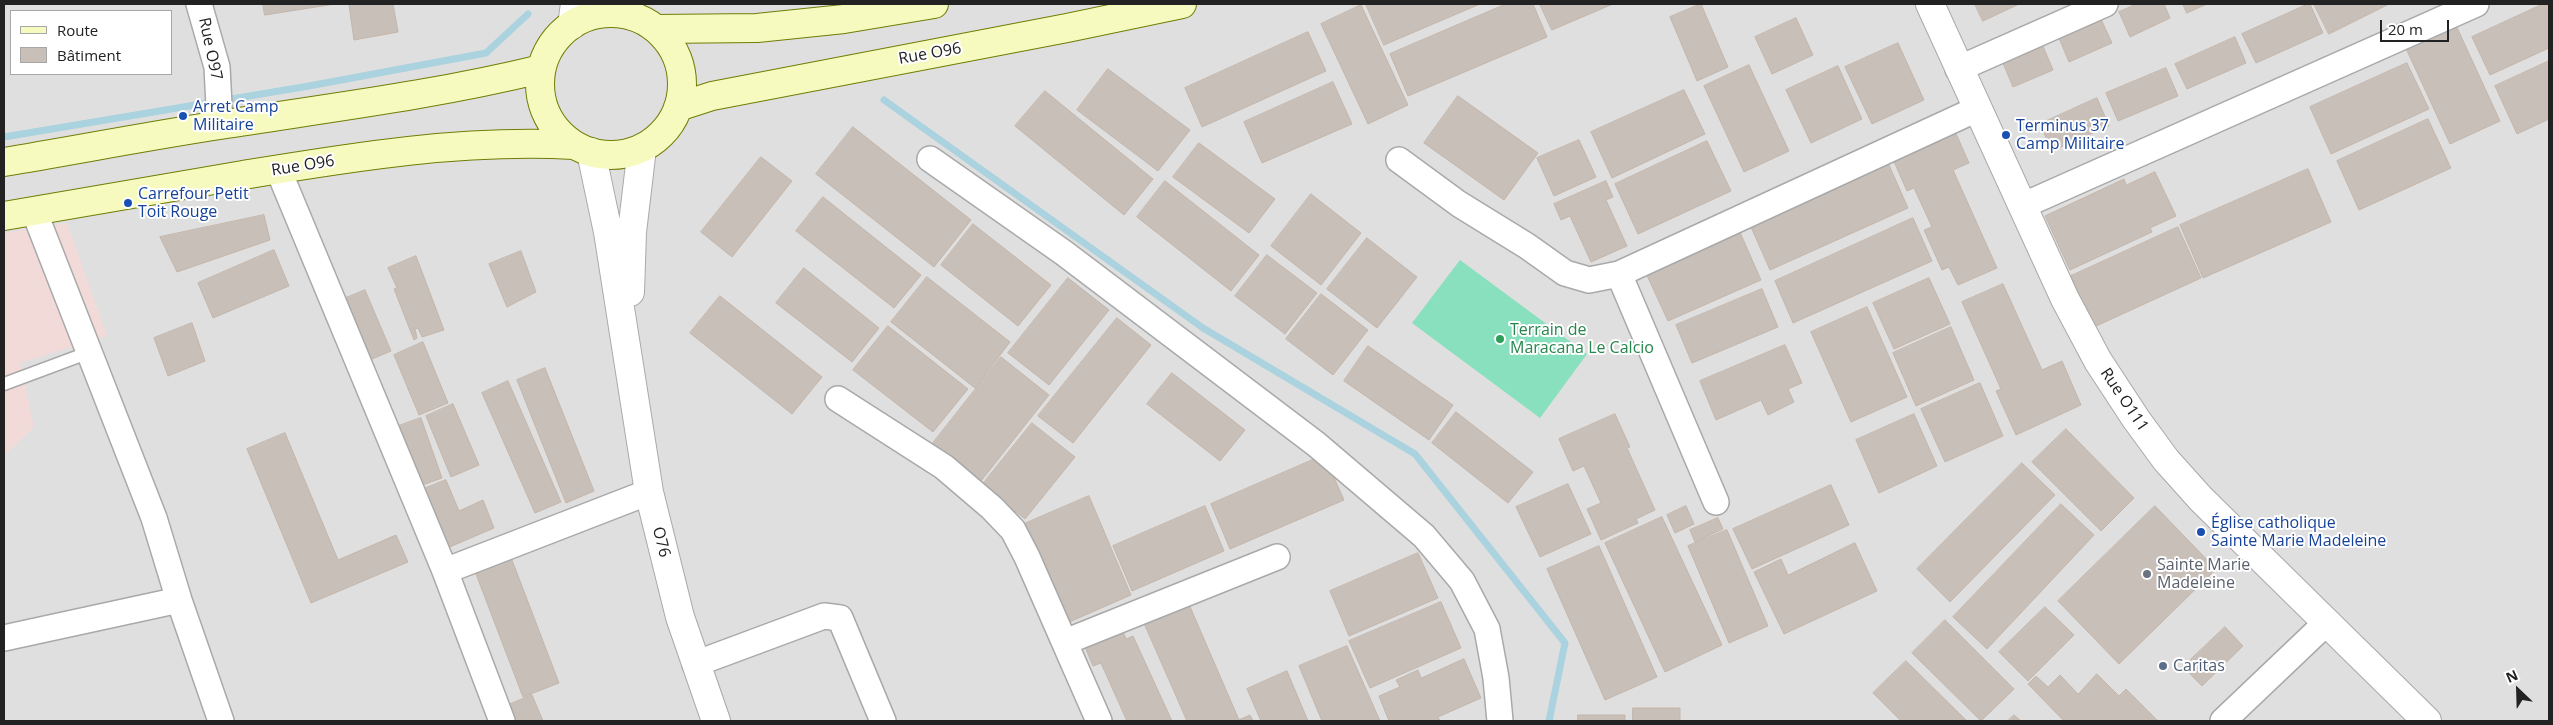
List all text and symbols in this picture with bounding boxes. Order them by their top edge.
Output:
legend [10,10,172,75]
scale bar [2383,10,2452,42]
street label: Rue O97 [194,16,226,82]
text: 20 m [2388,19,2423,39]
text: Route [57,20,98,40]
street label: Rue O96 [897,39,963,69]
text: Bâtiment [57,45,121,65]
place label: Arret Camp Militaire [193,97,279,135]
marker: Arret Camp Militaire [177,110,189,122]
place label: Terminus 37 Camp Militaire [2016,116,2124,154]
marker: Terminus 37 Camp Militaire [2000,129,2012,141]
street label: Rue O96 [270,152,336,180]
place label: Carrefour Petit Toit Rouge [138,184,249,222]
marker: Carrefour Petit Toit Rouge [122,197,134,209]
place label: Terrain de Maracana Le Calcio [1510,320,1654,358]
marker: Terrain de Maracana Le Calcio [1494,333,1506,345]
street label: Rue O111 [2096,364,2152,436]
place label: Église catholique Sainte Marie Madeleine [2211,513,2386,551]
street label: O76 [648,525,674,559]
marker: Église catholique Sainte Marie Madeleine [2195,526,2207,538]
place label: Sainte Marie Madeleine [2157,555,2250,593]
marker: Sainte Marie Madeleine [2141,568,2153,580]
place label: Caritas [2173,656,2225,676]
marker: Caritas [2157,660,2169,672]
north arrow [2493,665,2543,715]
text: N [2503,665,2521,687]

